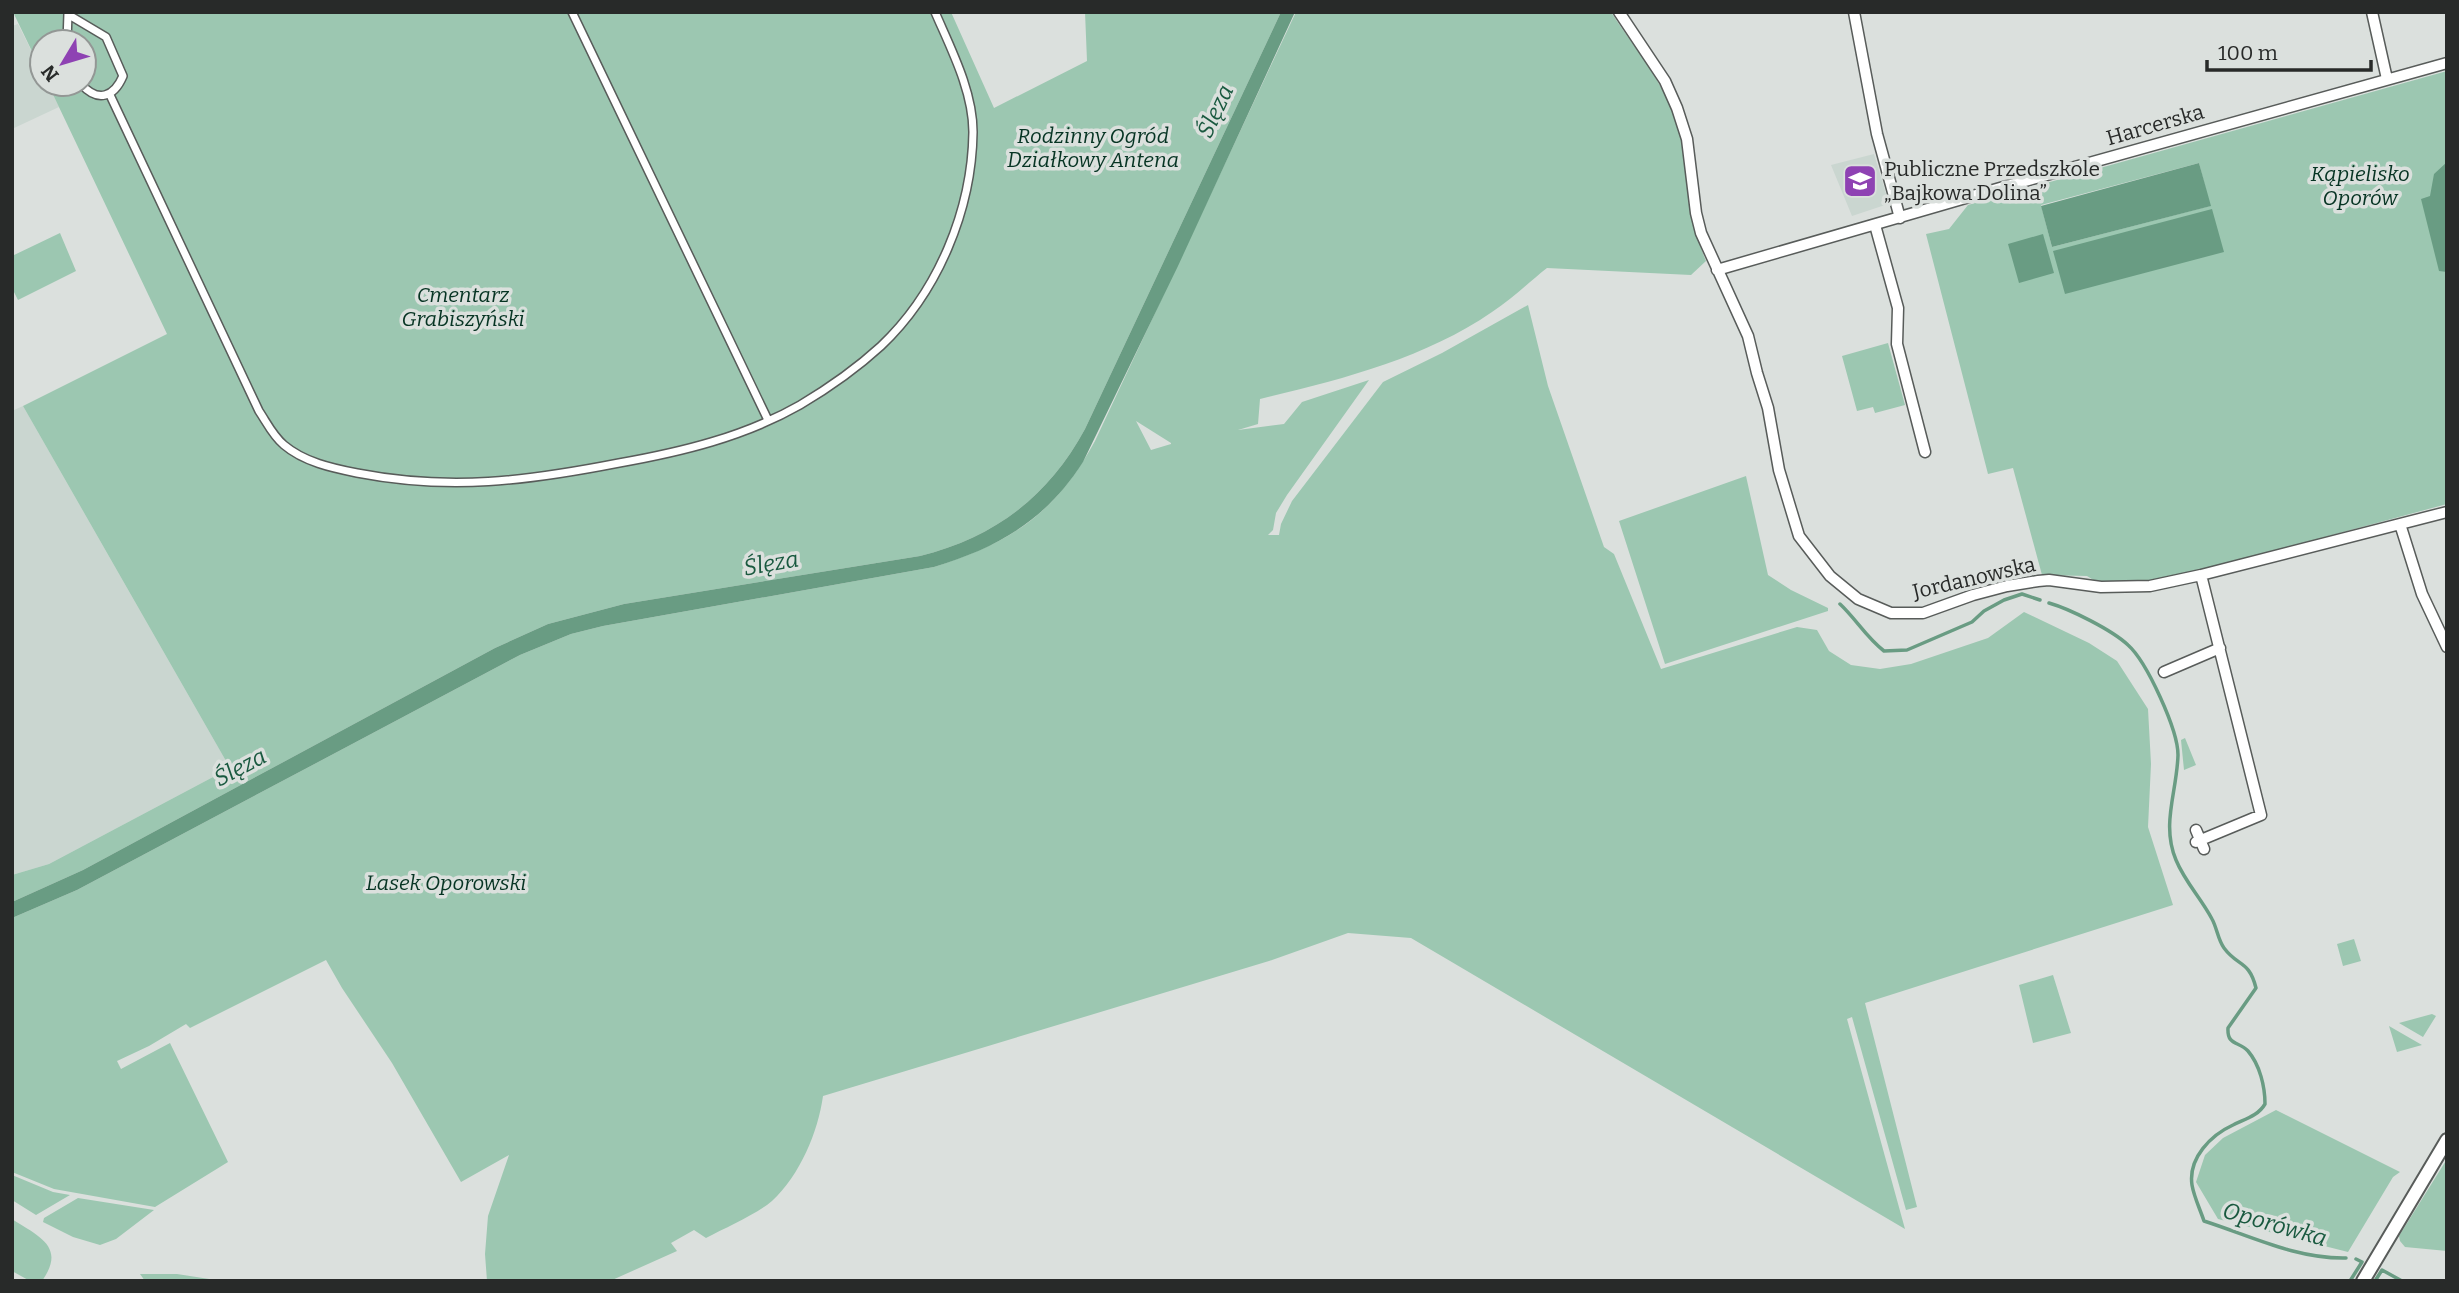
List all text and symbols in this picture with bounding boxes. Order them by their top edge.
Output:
north arrow [28,28,98,98]
scale bar [2207,28,2372,72]
text: 100 m [2218,40,2278,66]
text: N [36,60,64,86]
water label: Ślęza [1191,80,1239,142]
street label: Harcerska [2103,99,2207,151]
park label: Rodzinny Ogród Działkowy Antena [1007,123,1179,173]
place label: Publiczne Przedszkole „Bajkowa Dolina” [1884,156,2100,206]
park label: Kąpielisko Oporów [2310,161,2410,211]
school or university icon: Publiczne Przedszkole „Bajkowa Dolina” [1841,162,1879,200]
park label: Cmentarz Grabiszyński [401,282,525,332]
water label: Ślęza [741,544,801,582]
street label: Jordanowska [1909,551,2038,605]
water label: Ślęza [209,742,271,792]
park label: Lasek Oporowski [366,870,526,896]
water label: Oporówka [2220,1196,2330,1252]

